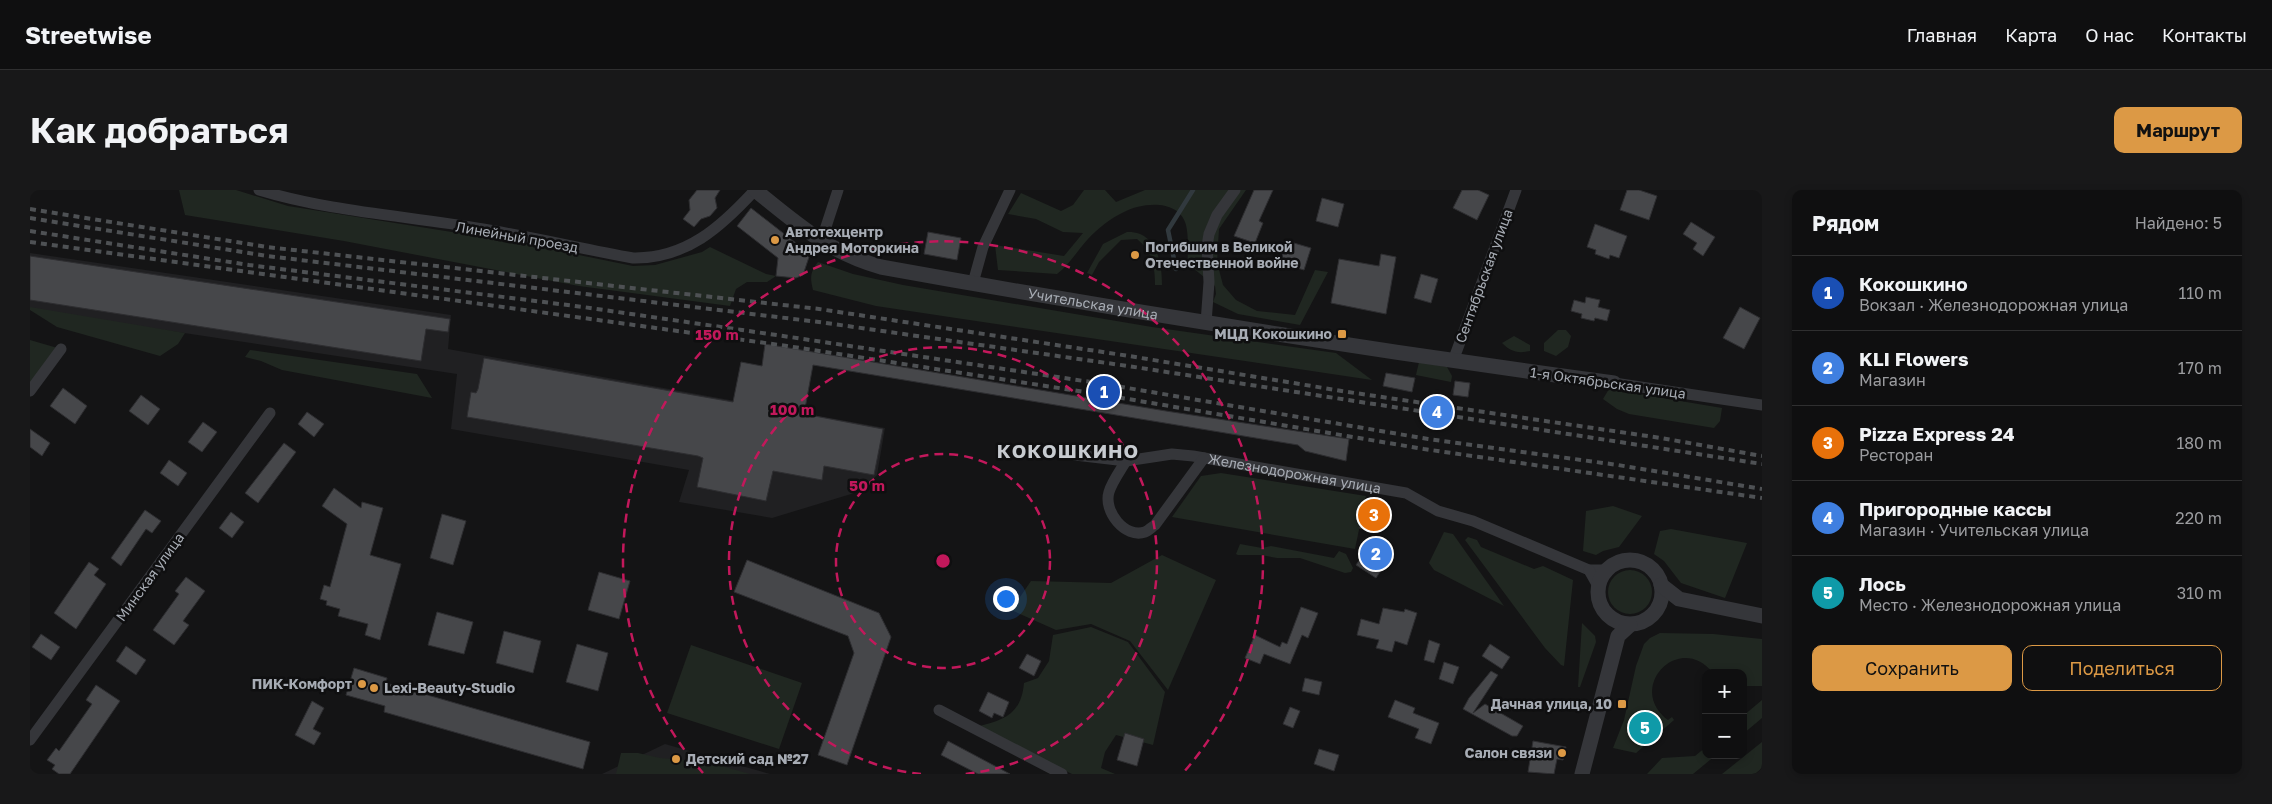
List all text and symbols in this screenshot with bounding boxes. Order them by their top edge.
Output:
text: Streetwise [25,20,152,49]
text: Главная [1907,24,1977,46]
text: Карта [2005,24,2057,46]
text: О нас [2085,24,2134,46]
text: Контакты [2162,24,2247,46]
button: Маршрут [2114,107,2242,153]
text: Как добраться [30,109,288,151]
street label: Сентябрьская улица [1451,207,1516,345]
text: Рядом [1812,210,1879,236]
text: Найдено: 5 [2135,213,2222,233]
street label: Линейный проезд [455,217,580,256]
place label: Автотехцентр Андрея Моторкина [785,223,919,256]
marker: Автотехцентр Андрея Моторкина [769,234,781,246]
place label: Погибшим в Великой Отечественной войне [1145,238,1299,271]
marker: Погибшим в Великой Отечественной войне [1129,249,1141,261]
text: Кокошкино [1859,272,1968,295]
text: 1 [1824,283,1832,303]
text: 110 m [2178,283,2222,303]
street label: Учительская улица [1026,284,1159,323]
text: Вокзал · Железнодорожная улица [1859,295,2128,315]
text: 150 m [695,325,739,343]
place label: МЦД Кокошкино [1214,325,1332,342]
marker: МЦД Кокошкино [1336,328,1348,340]
text: KLI Flowers [1859,347,1969,370]
text: 2 [1823,358,1833,378]
text: 170 m [2178,358,2222,378]
street label: 1-я Октябрьская улица [1529,363,1687,402]
text: Магазин [1859,370,1926,390]
pin: 1 [1088,373,1120,411]
pin: 4 [1421,393,1453,431]
text: 100 m [770,400,814,418]
text: Pizza Express 24 [1859,422,2015,445]
text: 3 [1823,433,1833,453]
text: 180 m [2176,433,2222,453]
district label: КОКОШКИНО [997,439,1139,462]
text: Ресторан [1859,445,1933,465]
street label: Железнодорожная улица [1207,450,1383,497]
text: 50 m [849,476,885,494]
pin: 3 [1358,496,1390,534]
text: Пригородные кассы [1859,497,2051,520]
text: 4 [1823,508,1833,528]
text: 220 m [2175,508,2222,528]
text: Магазин · Учительская улица [1859,520,2089,540]
street label: Минская улица [112,529,187,624]
pin: 2 [1360,535,1392,573]
centre of rings [934,552,952,570]
text: Лось [1859,572,1906,595]
text: 5 [1823,583,1833,603]
text: 310 m [2177,583,2222,603]
your location [993,586,1019,612]
text: Место · Железнодорожная улица [1859,595,2121,615]
button: Сохранить [1812,645,2012,691]
button: Поделиться [2022,645,2222,691]
map controls [1702,669,1747,759]
button: + [1702,669,1747,714]
place label: ПИК-Комфорт [252,675,352,692]
marker: ПИК-Комфорт [356,678,368,690]
place label: Lexi-Beauty-Studio [384,679,515,696]
marker: Lexi-Beauty-Studio [368,682,380,694]
place label: Дачная улица, 10 [1491,695,1612,712]
marker: Дачная улица, 10 [1616,698,1628,710]
pin: 5 [1629,709,1661,747]
button: − [1702,714,1747,759]
place label: Салон связи [1464,744,1552,761]
marker: Салон связи [1556,747,1568,759]
place label: Детский сад №27 [686,750,809,767]
marker: Детский сад №27 [670,753,682,765]

